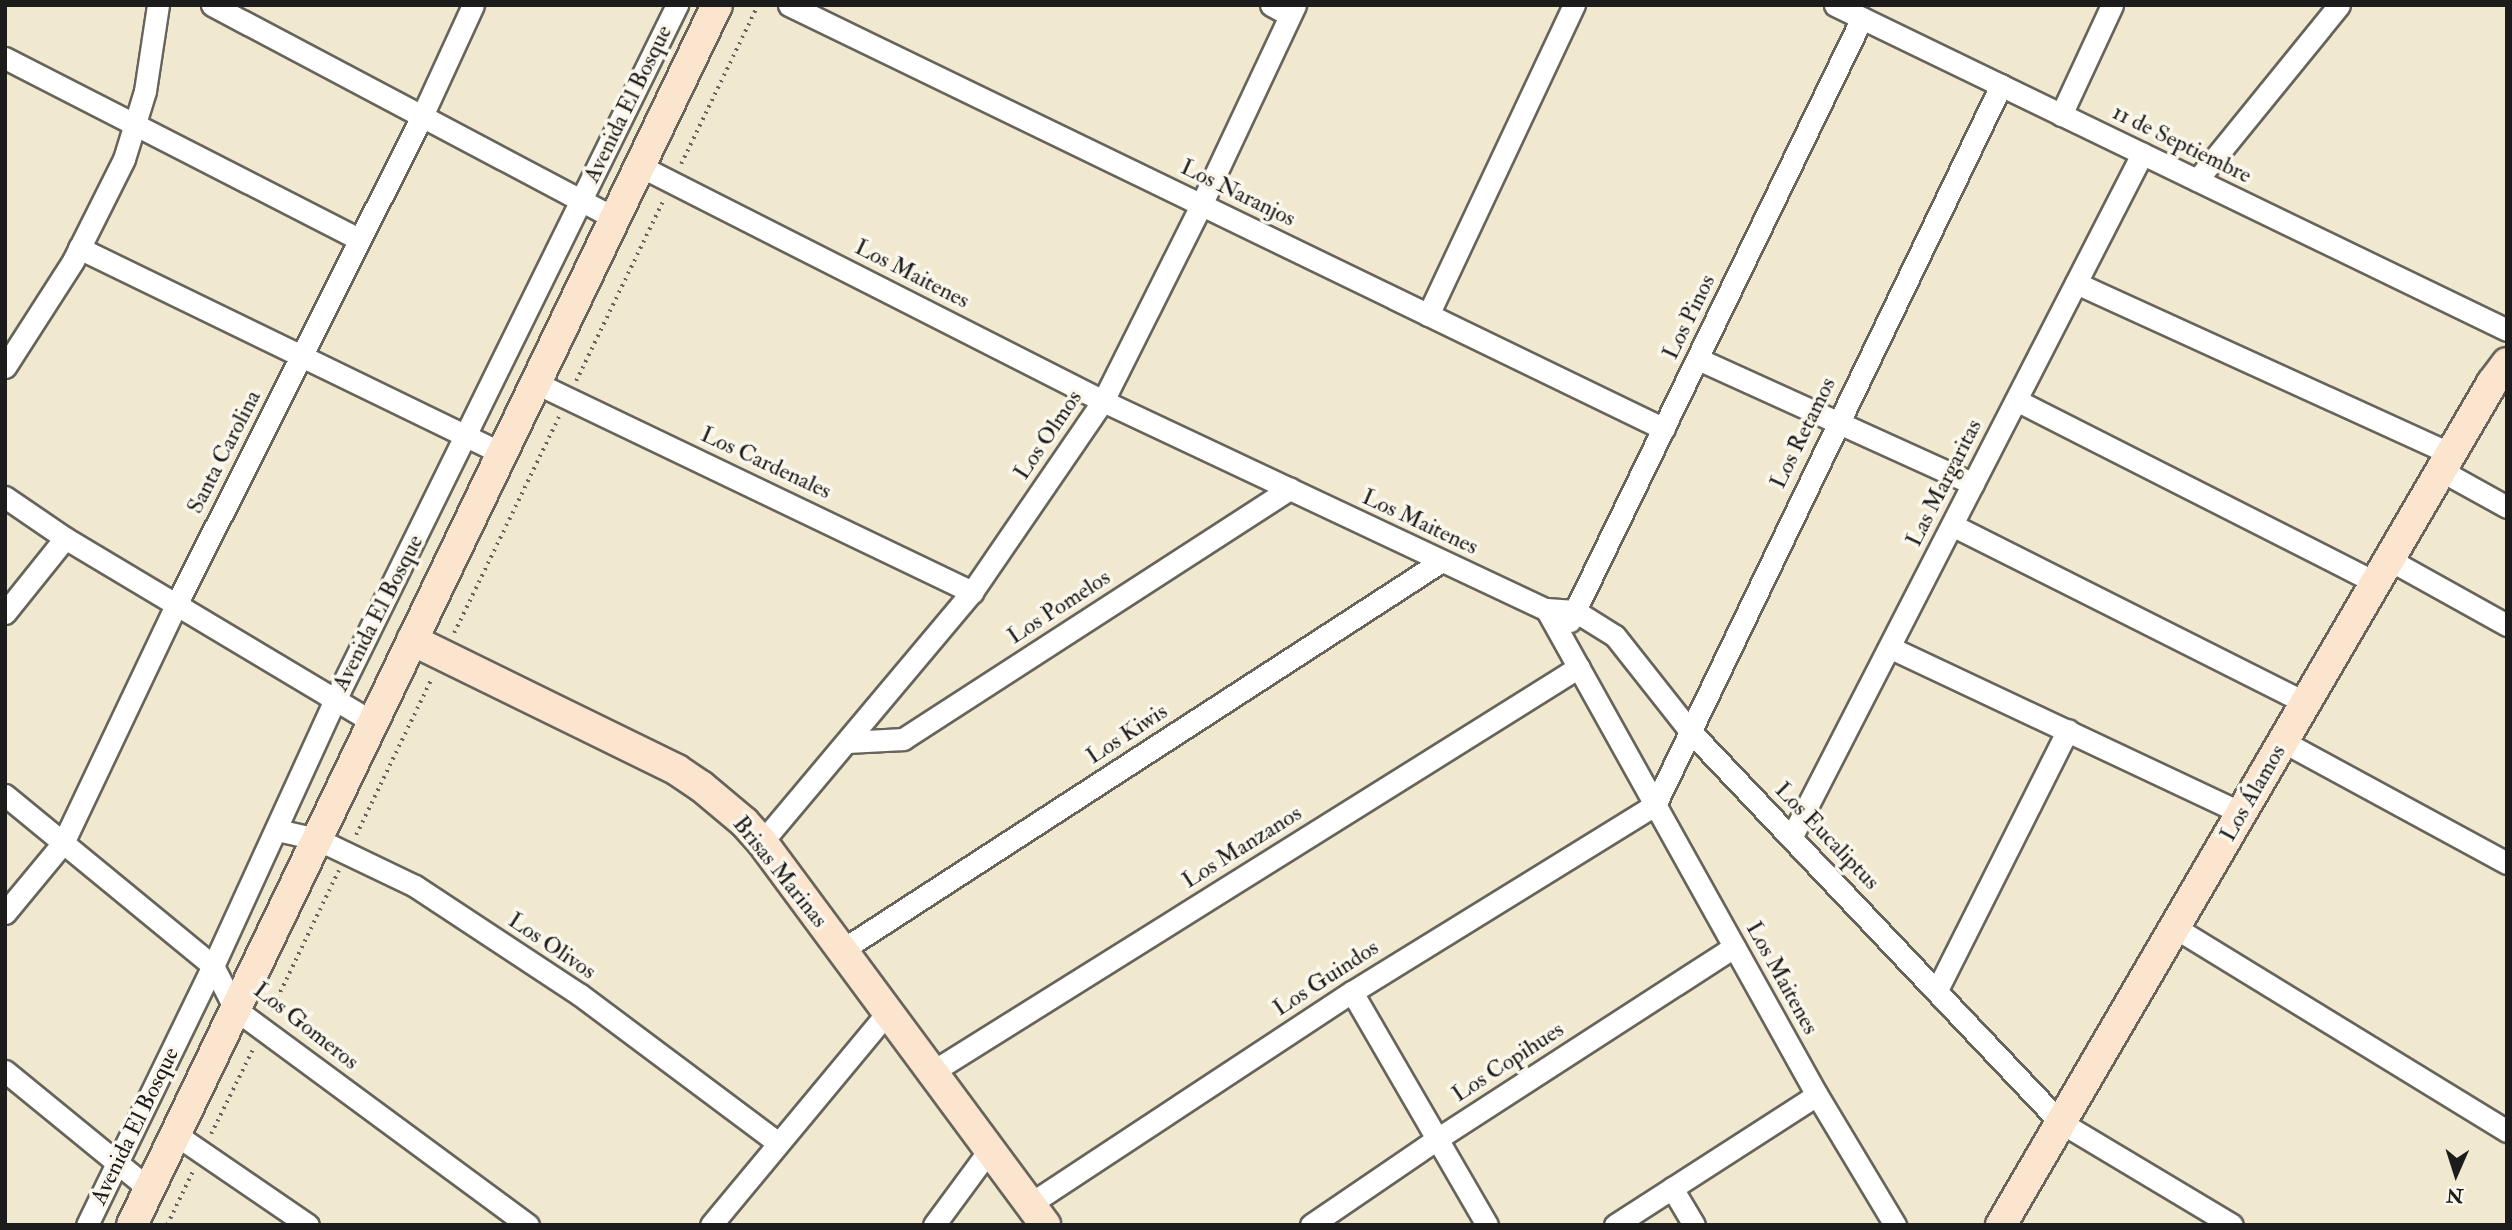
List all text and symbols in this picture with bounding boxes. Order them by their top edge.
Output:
street label: Avenida El Bosque [578,21,678,187]
street label: 11 de Septiembre [2108,98,2256,190]
street label: Los Naranjos [1176,153,1300,233]
street label: Los Maitenes [850,233,974,315]
street label: Los Pinos [1657,270,1721,364]
street label: Los Retamos [1764,373,1842,493]
street label: Los Olmos [1008,385,1088,485]
street label: Santa Carolina [181,386,267,518]
street label: Las Margaritas [1900,415,1988,551]
street label: Los Cardenales [696,421,836,505]
street label: Los Maitenes [1358,483,1482,561]
street label: Avenida El Bosque [327,530,429,696]
street label: Los Pomelos [1003,564,1115,650]
street label: Los Kiwis [1081,698,1173,770]
street label: Los Álamos [2214,740,2292,846]
street label: Los Eucaliptus [1769,777,1885,895]
street label: Los Manzanos [1177,799,1307,895]
street label: Brisas Marinas [727,811,833,933]
street label: Los Olivos [503,907,601,985]
street label: Los Maitenes [1740,917,1824,1039]
street label: Los Guindos [1268,934,1384,1022]
street label: Los Gomeros [248,976,364,1076]
street label: Los Copihues [1447,1016,1569,1108]
street label: Avenida El Bosque [85,1043,185,1209]
north arrow [2421,1139,2491,1209]
text: N [2446,1183,2464,1207]

